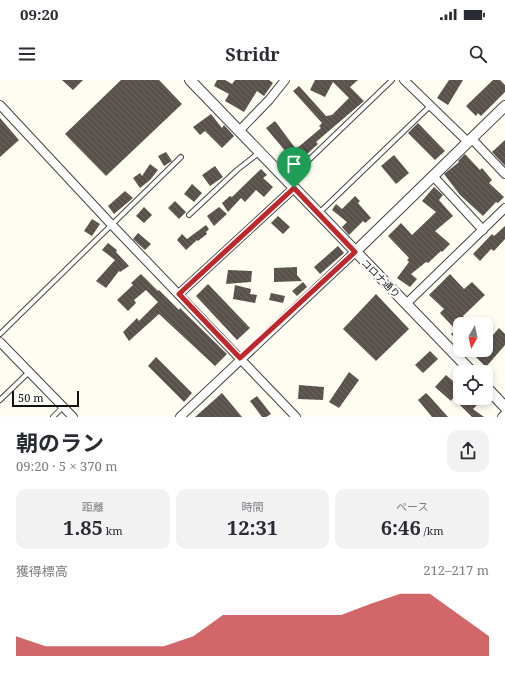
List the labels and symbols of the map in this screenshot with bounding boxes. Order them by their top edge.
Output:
pin [277,147,311,188]
street label: コロナ通り [358,255,404,301]
north arrow [453,317,493,357]
scale bar [12,389,79,408]

